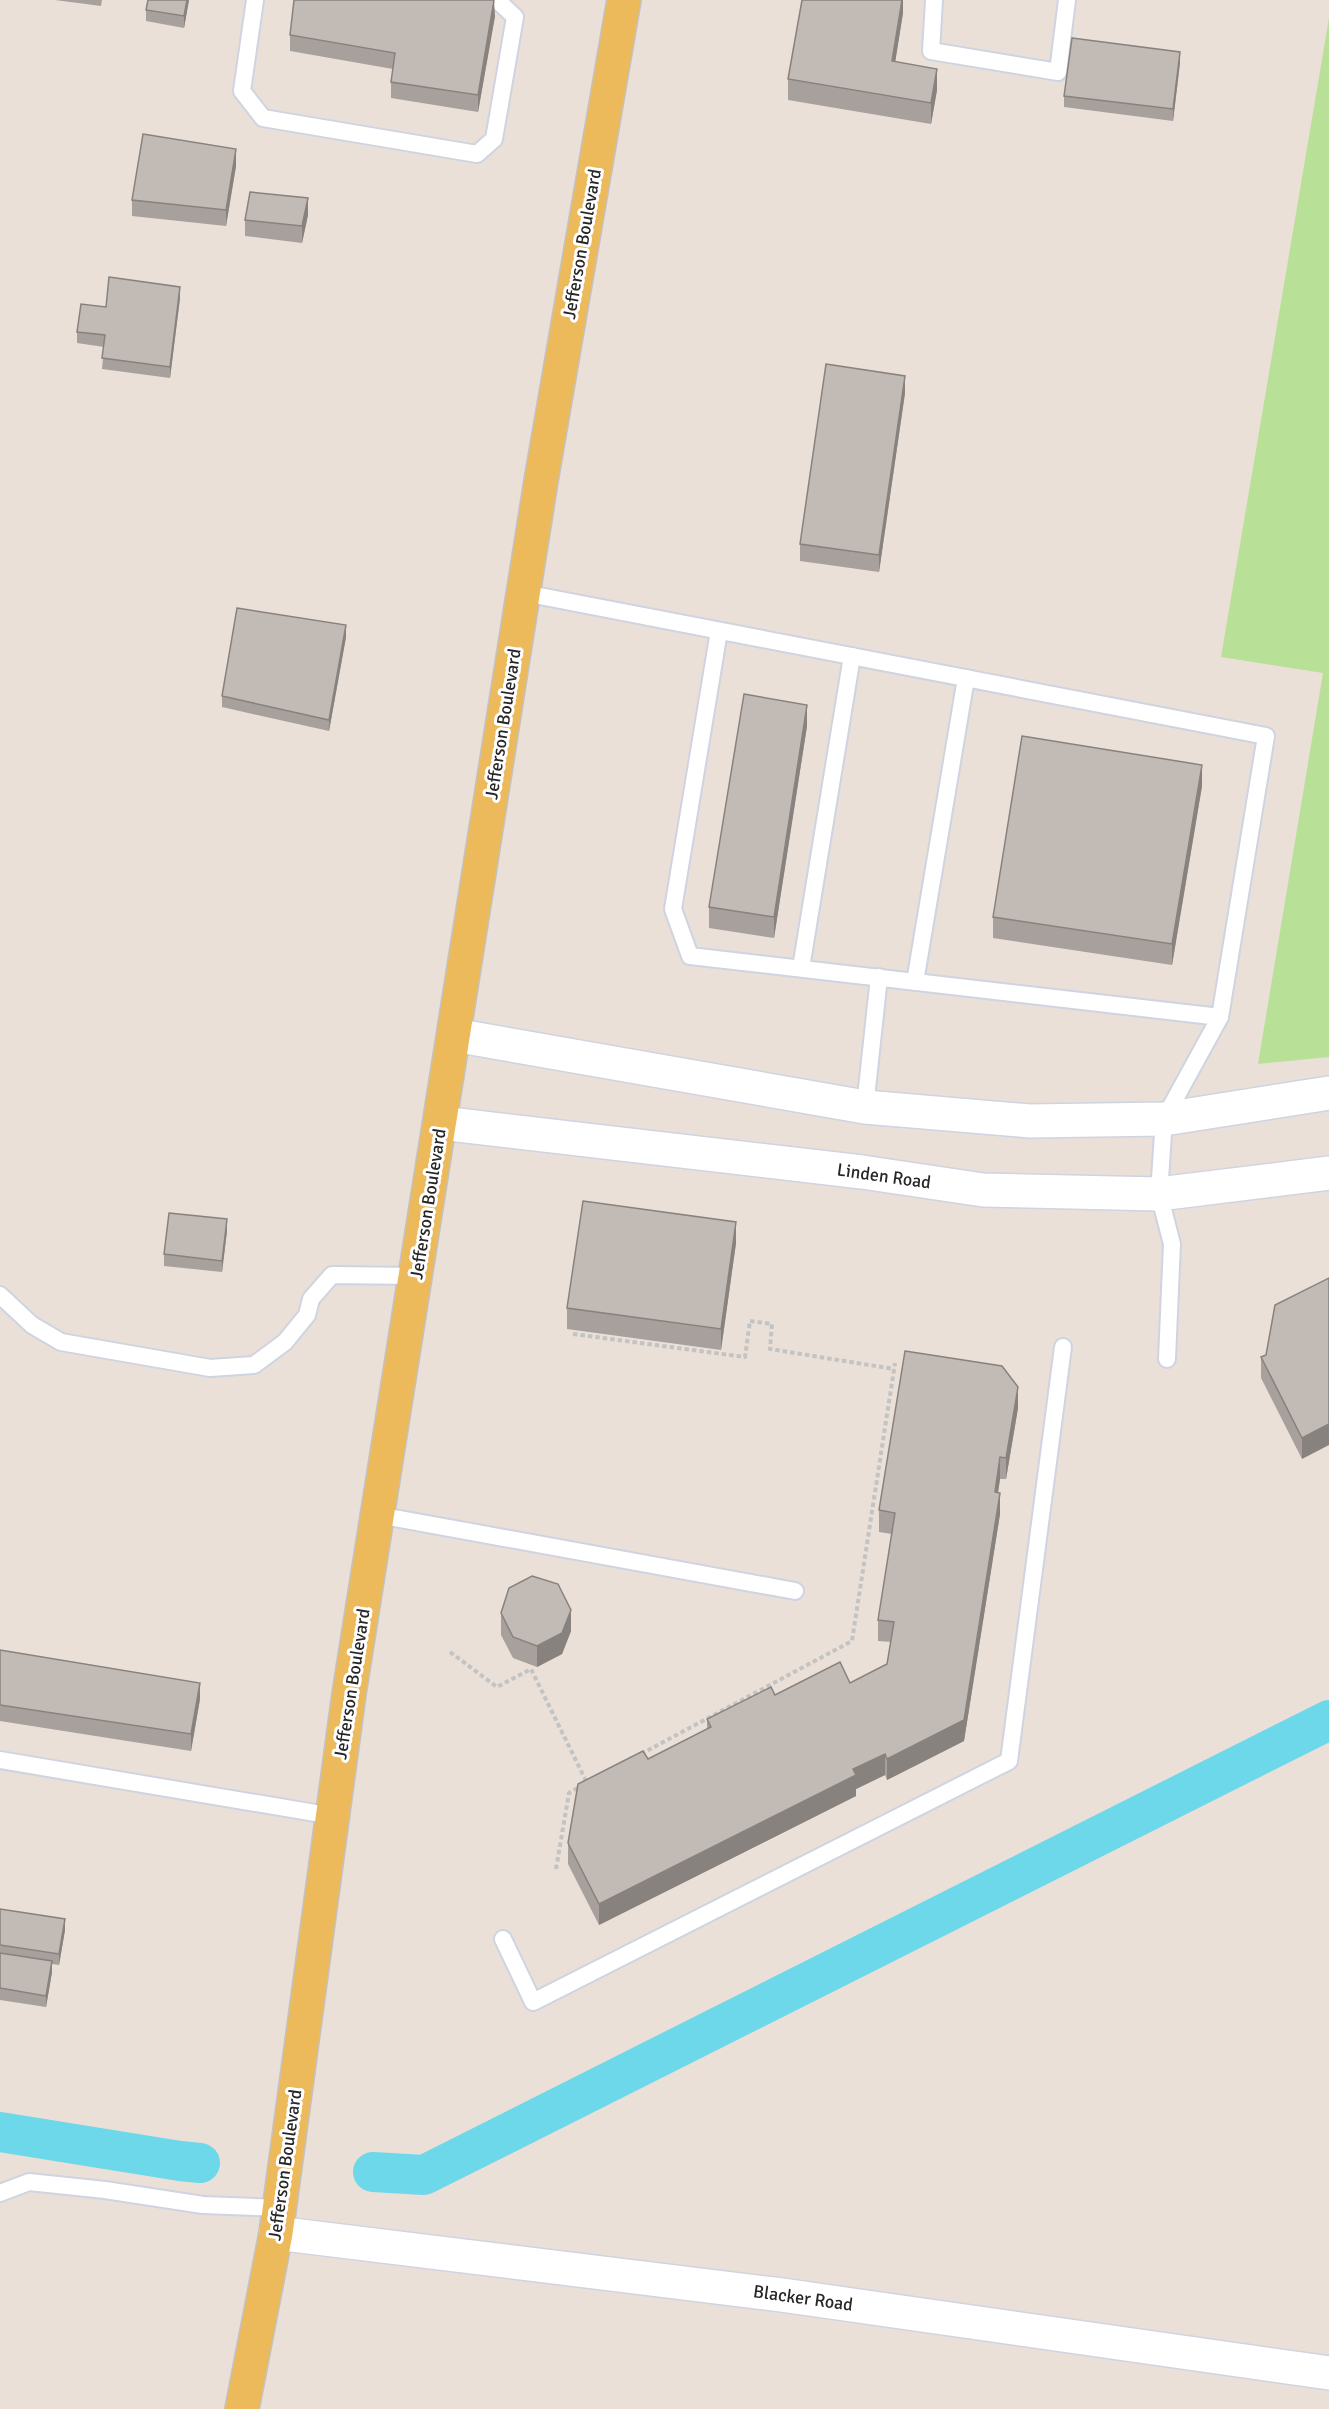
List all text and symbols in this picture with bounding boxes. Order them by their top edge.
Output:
street label: Jefferson Boulevard [558,167,606,321]
street label: Jefferson Boulevard [480,647,526,801]
street label: Jefferson Boulevard [405,1127,451,1281]
street label: Linden Road [836,1159,932,1193]
street label: Jefferson Boulevard [329,1607,375,1761]
street label: Jefferson Boulevard [264,2088,306,2242]
street label: Blacker Road [752,2280,854,2316]

